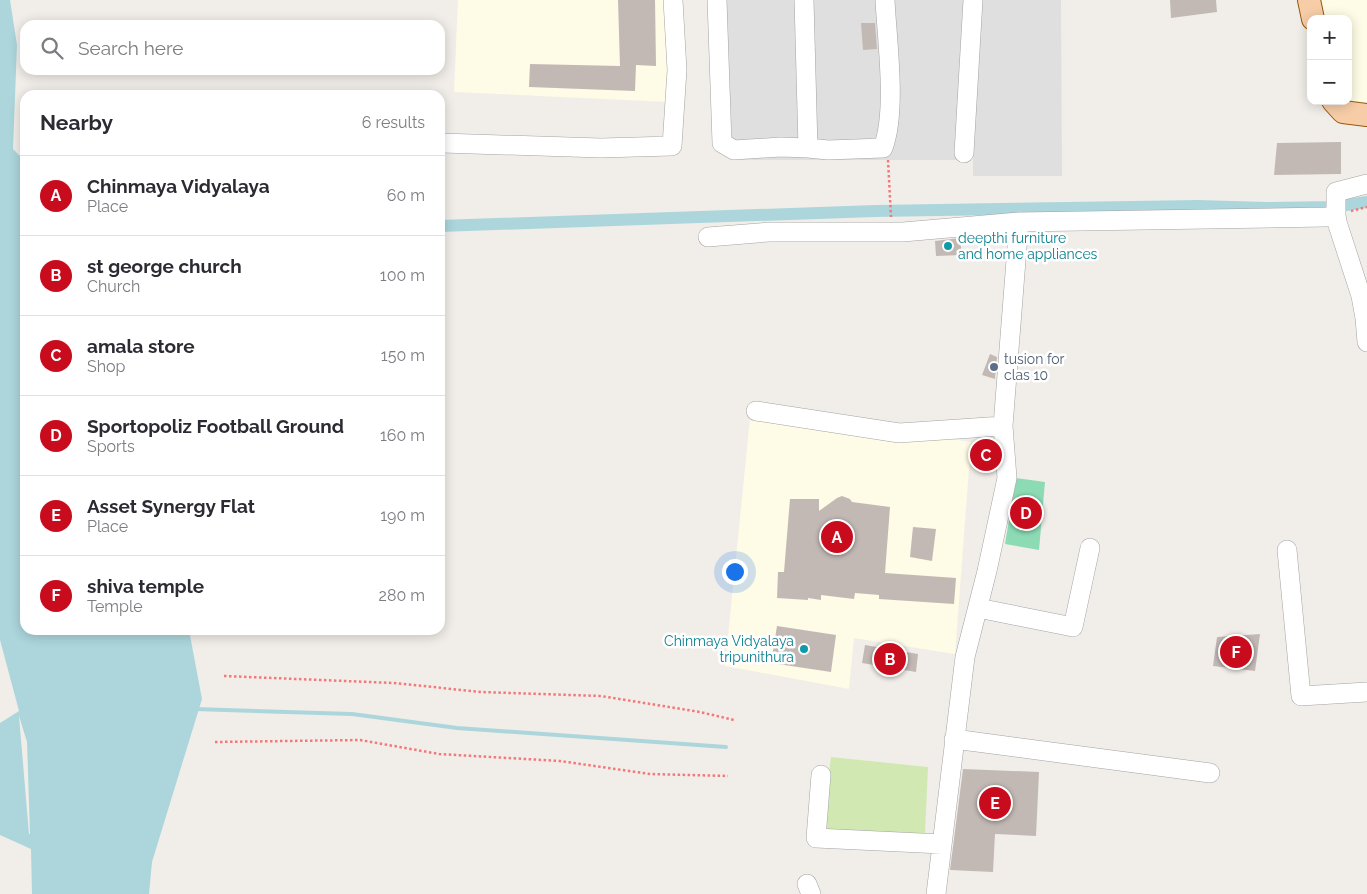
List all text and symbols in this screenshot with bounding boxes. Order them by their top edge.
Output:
map controls [1307,15,1352,105]
button: + [1307,15,1352,60]
search box [20,20,445,75]
icon: search [38,34,66,62]
text: Search here [78,37,184,59]
button: − [1307,60,1352,105]
text: Nearby [40,110,113,135]
text: 6 results [362,113,425,132]
text: Chinmaya Vidyalaya [87,175,270,197]
text: A [51,186,61,205]
text: 60 m [387,186,425,205]
text: Place [87,197,128,216]
place label: deepthi furniture and home appliances [958,230,1098,262]
marker: deepthi furniture and home appliances [942,240,954,252]
text: st george church [87,255,242,277]
text: B [51,266,61,285]
text: 100 m [380,266,425,285]
text: Church [87,277,140,296]
text: amala store [87,335,195,357]
text: C [51,346,61,365]
text: 150 m [381,346,425,365]
place label: tusion for clas 10 [1004,351,1065,383]
text: Shop [87,357,125,376]
marker: tusion for clas 10 [988,361,1000,373]
text: Sportopoliz Football Ground [87,415,344,437]
text: D [50,426,62,445]
text: 160 m [380,426,425,445]
pin: C [970,436,1002,474]
text: Sports [87,437,135,456]
pin: D [1010,494,1042,532]
text: Asset Synergy Flat [87,495,255,517]
text: E [51,506,61,525]
text: 190 m [380,506,425,525]
text: Place [87,517,128,536]
pin: A [821,518,853,556]
your location [722,559,748,585]
text: shiva temple [87,575,204,597]
text: F [51,586,61,605]
text: 280 m [379,586,425,605]
text: Temple [87,597,143,616]
place label: Chinmaya Vidyalaya tripunithura [664,633,794,665]
pin: F [1220,633,1252,671]
pin: B [874,640,906,678]
marker: Chinmaya Vidyalaya tripunithura [798,643,810,655]
pin: E [979,784,1011,822]

